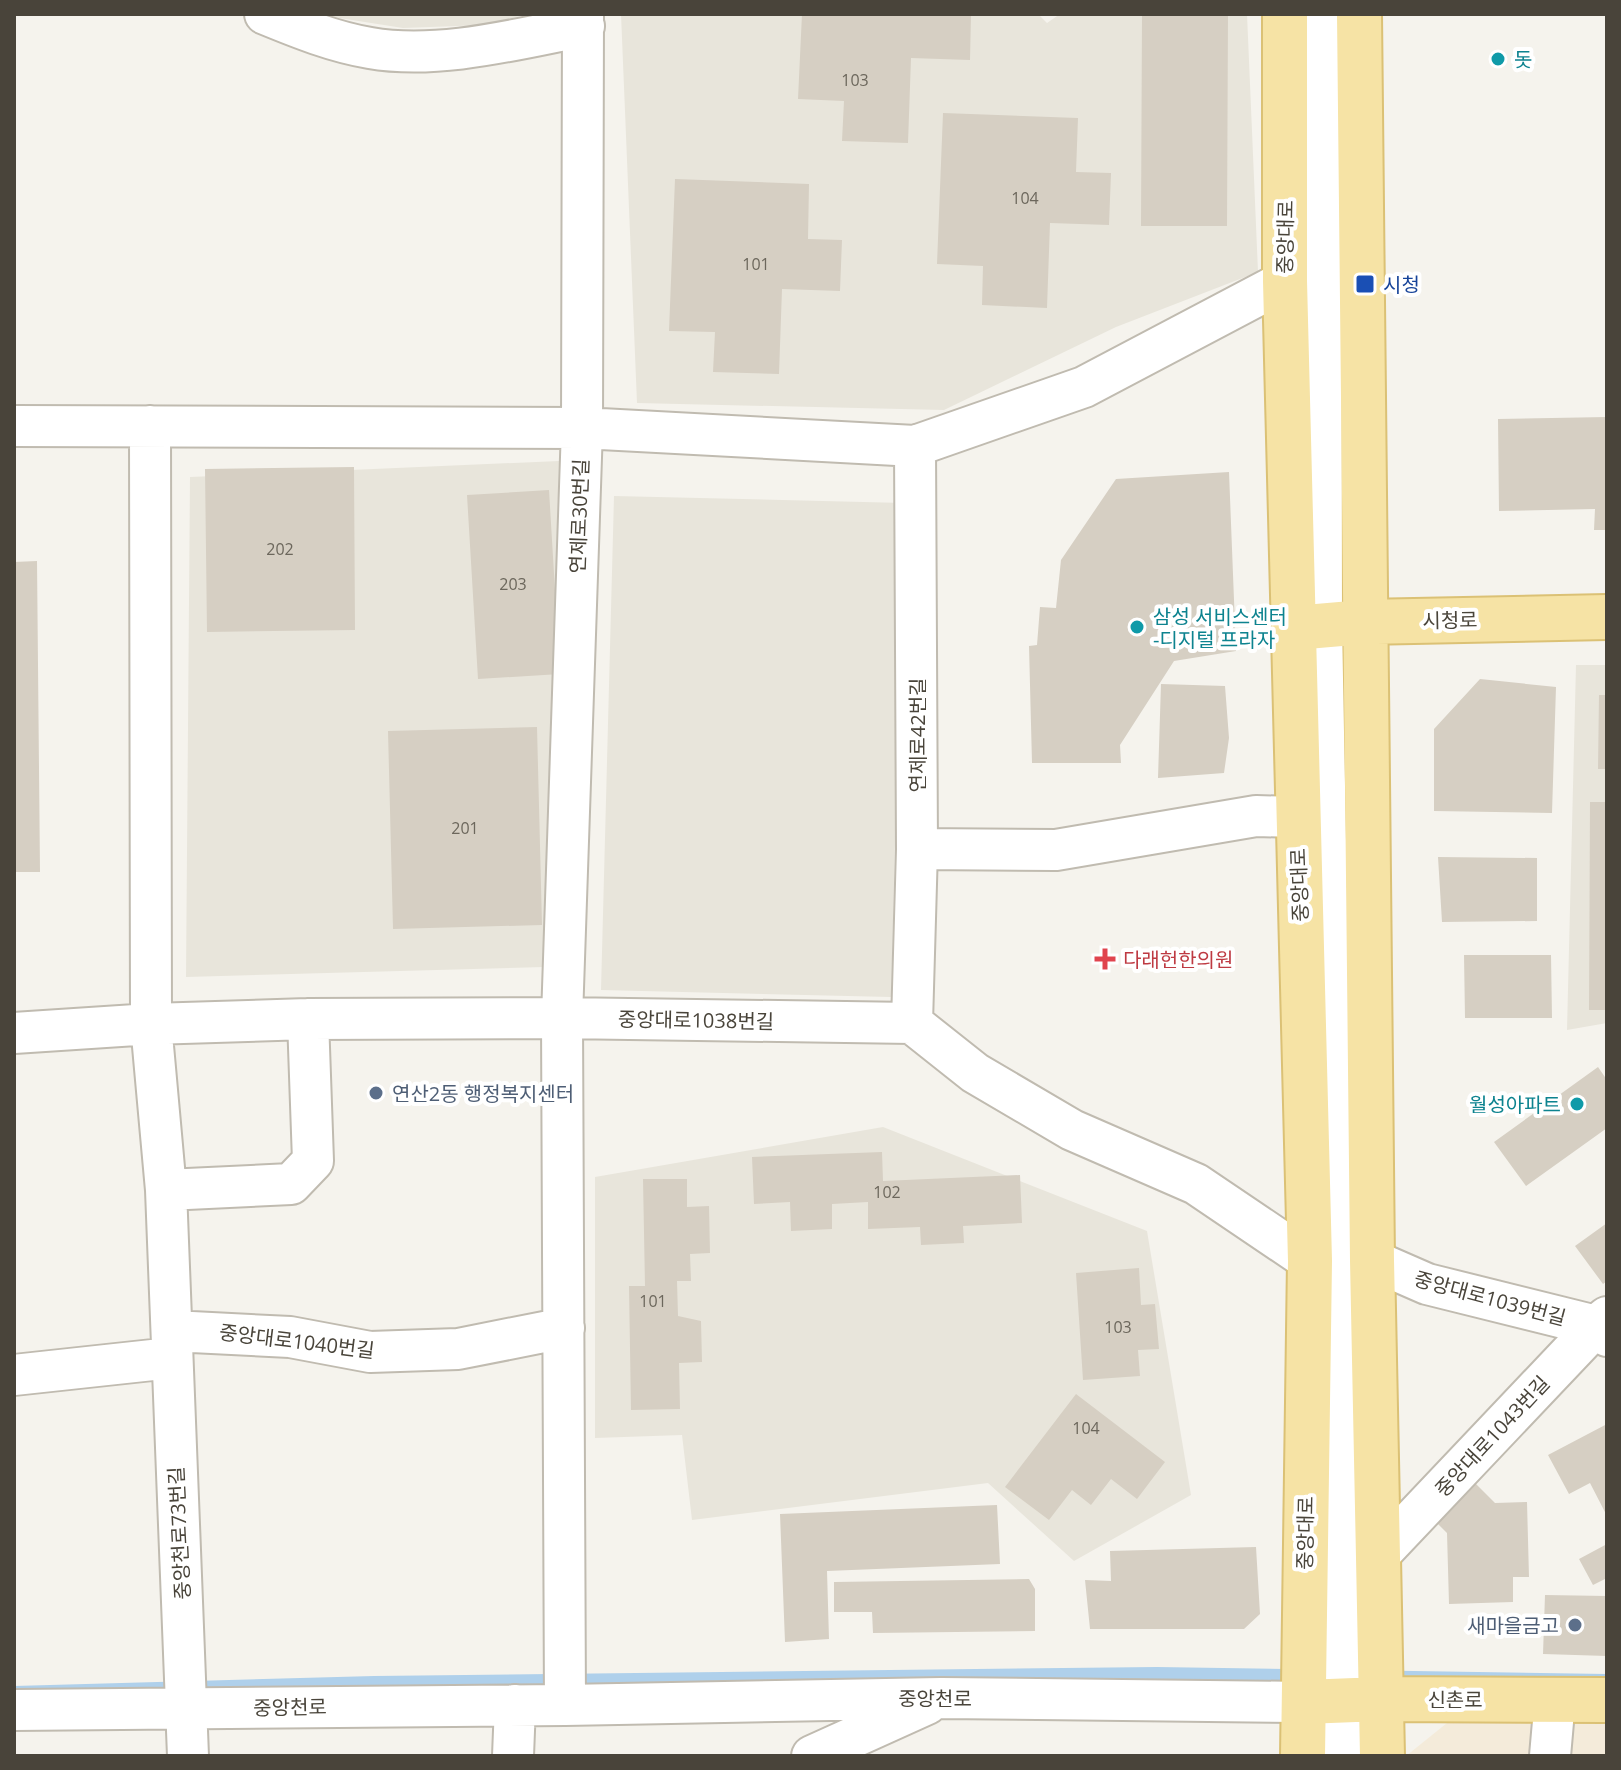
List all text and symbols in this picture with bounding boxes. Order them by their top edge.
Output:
place label: 돗 [1514,46,1532,73]
marker: 돗 [1489,50,1507,68]
house number: 103 [841,69,869,91]
house number: 104 [1011,187,1039,209]
street label: 중앙대로 [1271,200,1299,274]
house number: 101 [742,253,770,275]
place label: 시청 [1383,271,1420,298]
marker: 시청 [1354,273,1376,295]
street label: 연제로30번길 [564,458,594,574]
house number: 202 [266,538,294,560]
house number: 203 [499,573,527,595]
place label: 삼성 서비스센터 -디지털 프라자 [1153,603,1287,653]
street label: 시청로 [1422,606,1478,634]
marker: 삼성 서비스센터 -디지털 프라자 [1128,618,1146,636]
street label: 연제로42번길 [904,678,931,792]
house number: 201 [451,817,479,839]
street label: 중앙대로 [1284,848,1314,922]
place label: 다래헌한의원 [1123,946,1233,973]
marker: 다래헌한의원 [1094,948,1116,970]
street label: 중앙대로1038번길 [618,1005,774,1035]
place label: 연산2동 행정복지센터 [392,1080,574,1107]
marker: 연산2동 행정복지센터 [367,1084,385,1102]
place label: 월성아파트 [1469,1091,1561,1118]
marker: 월성아파트 [1568,1095,1586,1113]
house number: 102 [873,1181,901,1203]
street label: 중앙대로1039번길 [1411,1265,1569,1331]
house number: 101 [639,1290,667,1312]
house number: 103 [1104,1316,1132,1338]
street label: 중앙대로1040번길 [218,1318,376,1364]
street label: 중앙대로1043번길 [1429,1370,1555,1502]
house number: 104 [1072,1417,1100,1439]
street label: 중앙천로73번길 [162,1466,196,1600]
street label: 중앙대로 [1291,1496,1319,1570]
place label: 새마을금고 [1467,1612,1559,1639]
marker: 새마을금고 [1566,1616,1584,1634]
street label: 중앙천로 [898,1685,972,1712]
street label: 신촌로 [1427,1686,1483,1713]
street label: 중앙천로 [253,1693,327,1721]

